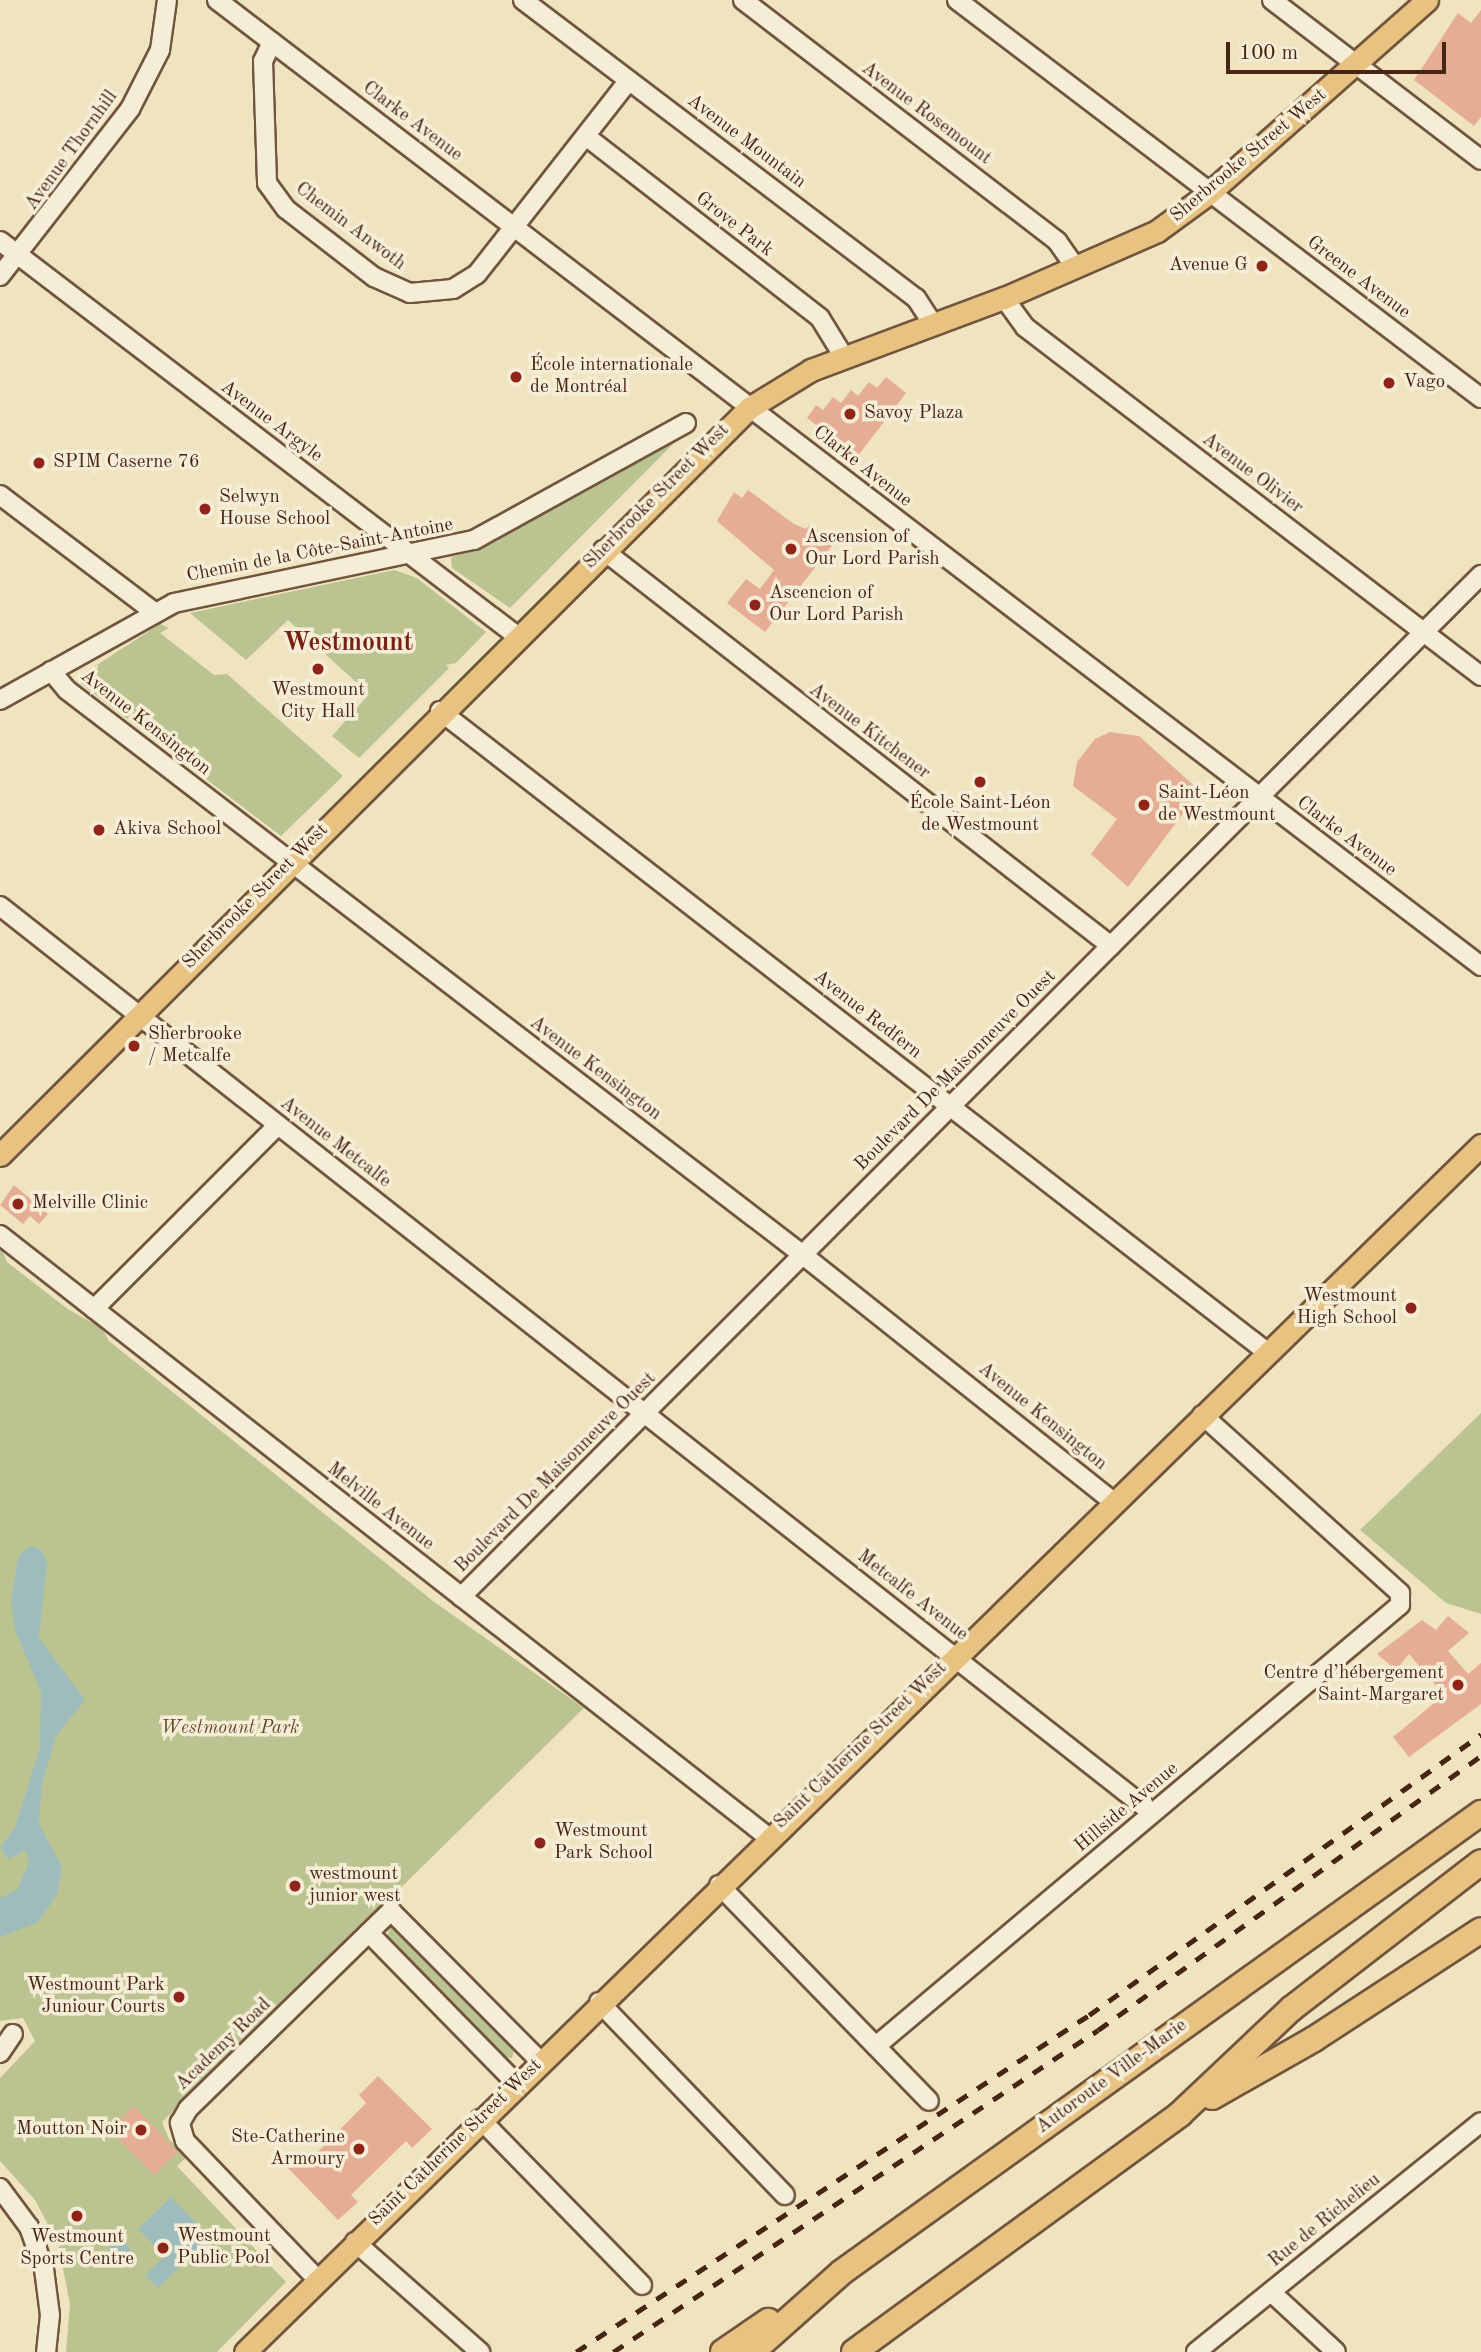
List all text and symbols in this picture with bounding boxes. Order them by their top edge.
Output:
scale bar [1229,28,1450,72]
text: 100 m [1239,43,1298,64]
street label: Avenue Rosemount [856,58,996,170]
street label: Clarke Avenue [357,77,467,167]
street label: Sherbrooke Street West [1166,84,1332,228]
street label: Avenue Thornhill [21,87,123,215]
street label: Avenue Mountain [682,90,810,194]
street label: Chemin Anwoth [290,178,410,276]
street label: Grove Park [691,188,777,262]
street label: Greene Avenue [1302,232,1414,324]
place label: Avenue G [1169,255,1248,277]
marker: Avenue G [1254,258,1270,274]
place label: École internationale de Montréal [530,355,693,399]
marker: École internationale de Montréal [508,369,524,385]
place label: Vago [1403,372,1445,394]
marker: Vago [1381,375,1397,391]
street label: Avenue Argyle [215,376,327,468]
place label: Savoy Plaza [864,403,964,425]
marker: Savoy Plaza [842,406,858,422]
street label: Sherbrooke Street West [579,419,735,575]
street label: Clarke Avenue [808,421,916,513]
street label: Avenue Olivier [1197,428,1307,520]
place label: SPIM Caserne 76 [53,452,200,474]
marker: SPIM Caserne 76 [31,455,47,471]
place label: Selwyn House School [219,487,330,531]
marker: Selwyn House School [197,501,213,517]
street label: Chemin de la Côte-Saint-Antoine [185,514,455,588]
place label: Ascension of Our Lord Parish [805,527,940,571]
marker: Ascension of Our Lord Parish [783,541,799,557]
place label: Ascencion of Our Lord Parish [769,583,904,627]
marker: Ascencion of Our Lord Parish [747,597,763,613]
district label: Westmount [283,628,413,660]
marker: Westmount City Hall [310,661,326,677]
street label: Avenue Kensington [75,665,215,781]
street label: Avenue Kitchener [804,679,934,785]
place label: Westmount City Hall [271,680,365,724]
marker: École Saint-Léon de Westmount [972,774,988,790]
place label: Saint-Léon de Westmount [1158,783,1276,827]
street label: Clarke Avenue [1291,792,1401,882]
place label: École Saint-Léon de Westmount [909,793,1051,837]
marker: Saint-Léon de Westmount [1136,797,1152,813]
place label: Akiva School [113,819,221,841]
street label: Sherbrooke Street West [178,819,334,975]
marker: Akiva School [91,822,107,838]
street label: Avenue Redfern [808,966,926,1064]
street label: Boulevard De Maisonneuve Ouest [851,966,1061,1176]
street label: Avenue Kensington [525,1012,665,1126]
place label: Sherbrooke / Metcalfe [148,1024,242,1068]
marker: Sherbrooke / Metcalfe [126,1038,142,1054]
street label: Avenue Metcalfe [275,1093,395,1193]
place label: Melville Clinic [32,1193,148,1215]
marker: Melville Clinic [10,1196,26,1212]
place label: Westmount High School [1297,1286,1397,1330]
marker: Westmount High School [1403,1300,1419,1316]
street label: Avenue Kensington [973,1358,1111,1476]
street label: Boulevard De Maisonneuve Ouest [451,1368,661,1578]
street label: Melville Avenue [322,1458,438,1556]
street label: Metcalfe Avenue [852,1546,972,1646]
street label: Saint Catherine Street West [770,1657,952,1835]
place label: Centre d’hébergement Saint-Margaret [1263,1663,1444,1707]
marker: Centre d’hébergement Saint-Margaret [1450,1677,1466,1693]
park label: Westmount Park [161,1718,299,1740]
street label: Hillside Avenue [1071,1758,1183,1858]
place label: Westmount Park School [554,1821,653,1865]
marker: Westmount Park School [532,1835,548,1851]
place label: westmount junior west [309,1864,401,1908]
marker: westmount junior west [287,1878,303,1894]
place label: Westmount Park Juniour Courts [27,1975,165,2019]
marker: Westmount Park Juniour Courts [171,1989,187,2005]
street label: Academy Road [172,1994,276,2096]
street label: Autoroute Ville-Marie [1032,2015,1192,2139]
street label: Saint Catherine Street West [365,2054,547,2232]
place label: Moutton Noir [16,2119,127,2141]
marker: Moutton Noir [133,2122,149,2138]
place label: Ste-Catherine Armoury [231,2127,345,2171]
marker: Ste-Catherine Armoury [351,2141,367,2157]
street label: Rue de Richelieu [1265,2169,1385,2273]
marker: Westmount Sports Centre [69,2208,85,2224]
place label: Westmount Public Pool [177,2226,271,2270]
place label: Westmount Sports Centre [20,2227,134,2271]
marker: Westmount Public Pool [155,2240,171,2256]

